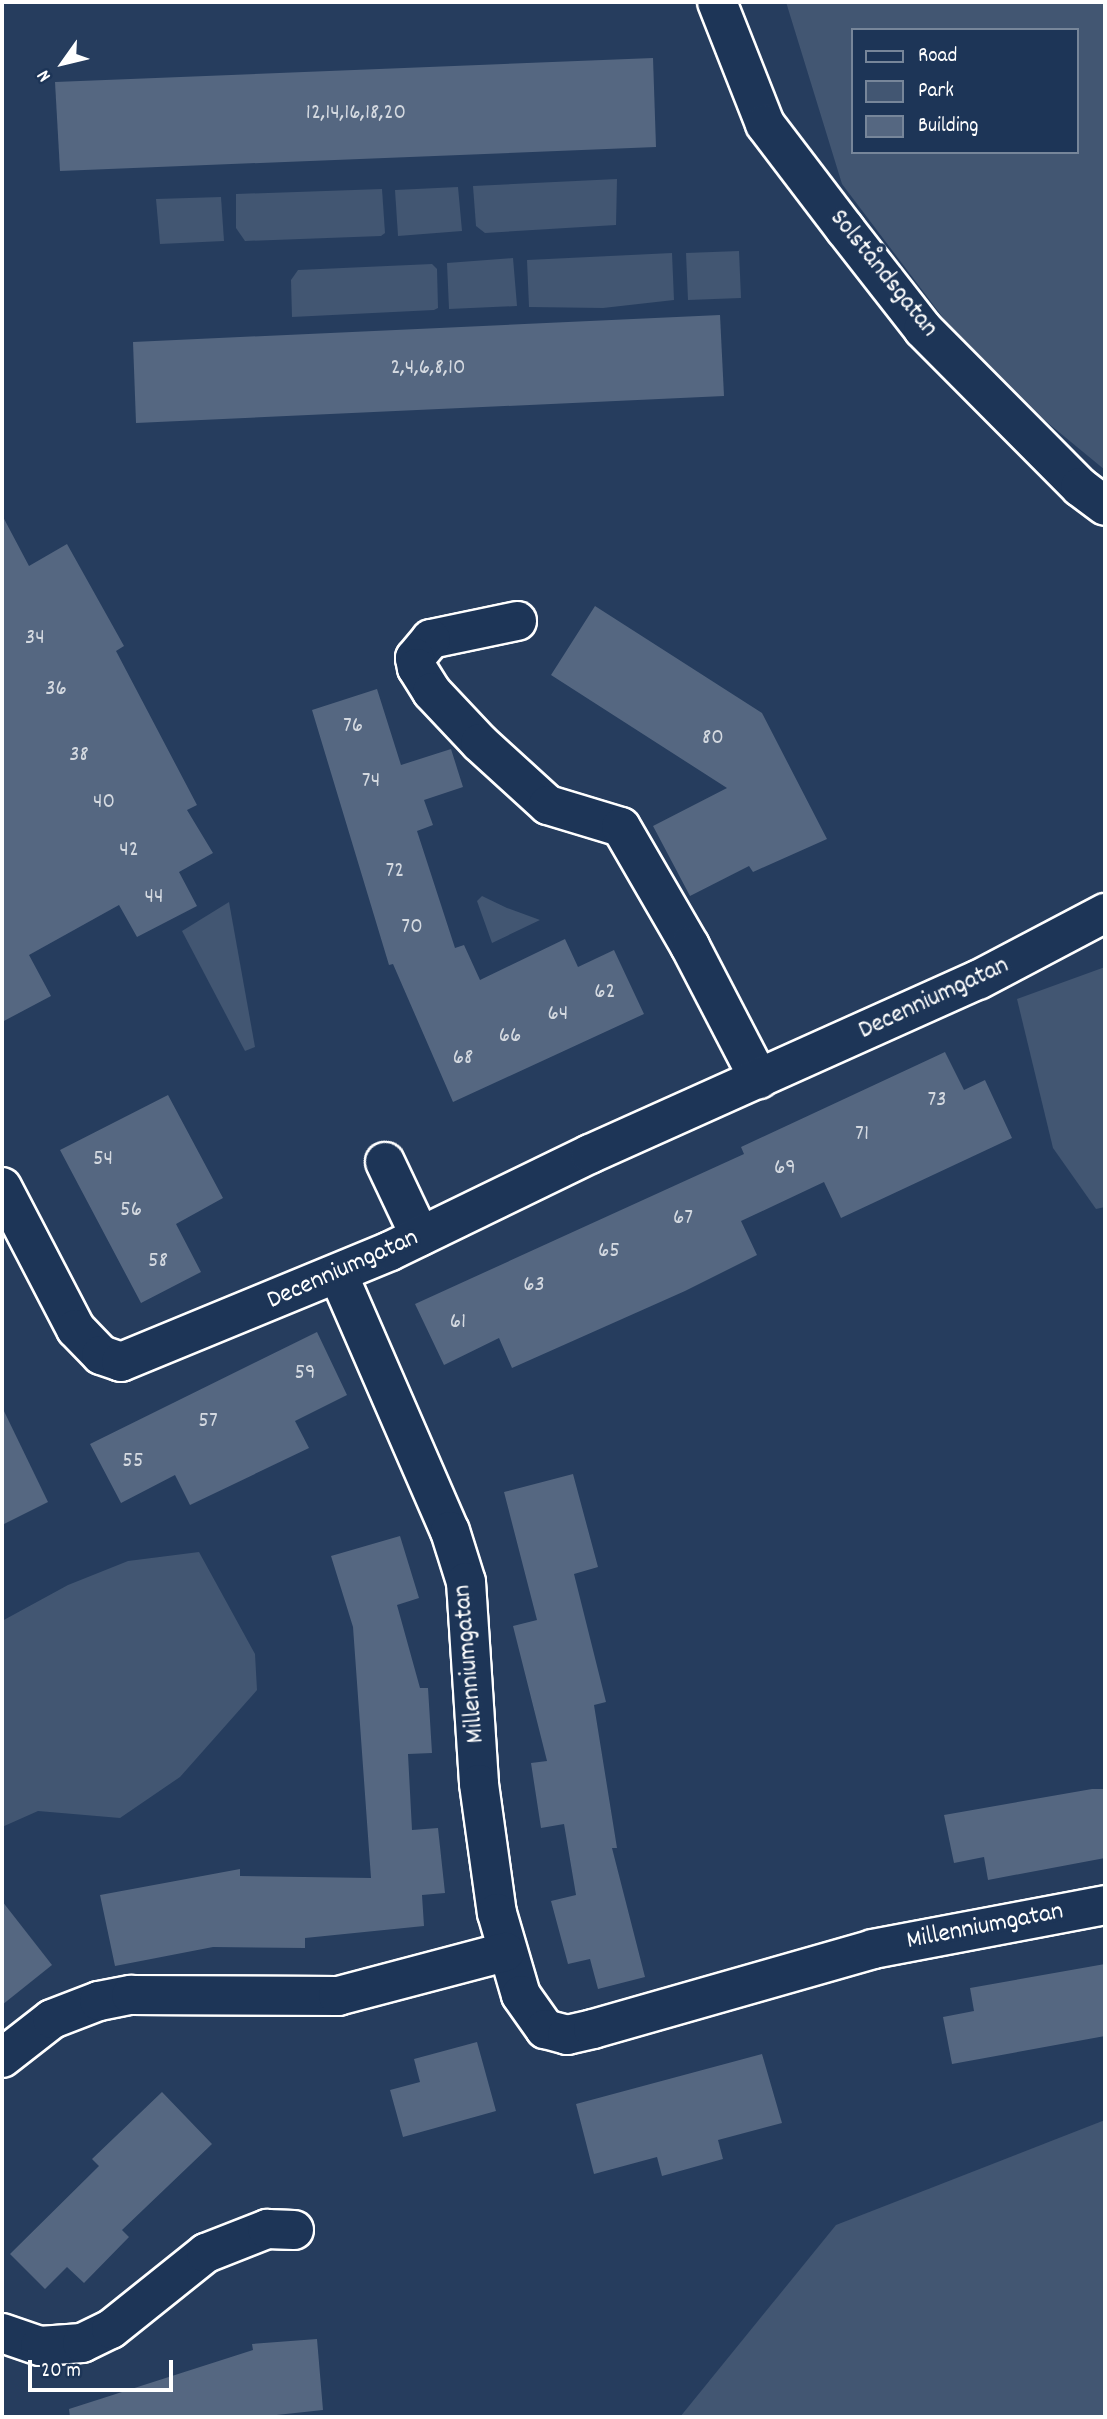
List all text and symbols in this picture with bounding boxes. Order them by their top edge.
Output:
north arrow [28,28,98,98]
legend [852,28,1079,154]
text: Road [918,42,957,72]
text: N [31,64,59,86]
text: Park [918,77,954,107]
house number: 12,14,16,18,20 [306,100,406,128]
text: Building [918,112,978,142]
street label: Solståndsgatan [822,204,944,344]
house number: 2,4,6,8,10 [390,355,466,383]
house number: 34 [25,625,45,653]
house number: 36 [45,676,67,704]
house number: 76 [343,713,363,741]
house number: 80 [702,725,724,753]
house number: 38 [69,742,89,770]
house number: 74 [362,768,380,796]
house number: 40 [93,789,115,817]
house number: 42 [119,837,139,865]
house number: 72 [386,858,404,886]
house number: 44 [144,884,164,912]
house number: 70 [401,914,423,942]
street label: Decenniumgatan [854,951,1014,1047]
house number: 62 [594,979,616,1007]
house number: 64 [548,1001,568,1029]
house number: 66 [499,1023,521,1051]
house number: 68 [453,1045,473,1073]
house number: 73 [927,1087,947,1115]
house number: 71 [855,1121,869,1149]
house number: 54 [93,1146,113,1174]
house number: 69 [774,1155,796,1183]
house number: 56 [120,1197,142,1225]
house number: 67 [673,1205,693,1233]
street label: Decenniumgatan [263,1223,423,1317]
house number: 65 [598,1238,620,1266]
house number: 58 [148,1248,168,1276]
house number: 63 [523,1272,545,1300]
house number: 61 [450,1309,466,1337]
house number: 59 [294,1360,316,1388]
house number: 57 [198,1408,218,1436]
house number: 55 [122,1448,144,1476]
street label: Millenniumgatan [448,1583,492,1745]
street label: Millenniumgatan [904,1897,1066,1957]
scale bar [32,2346,177,2390]
text: 20 m [41,2357,81,2387]

